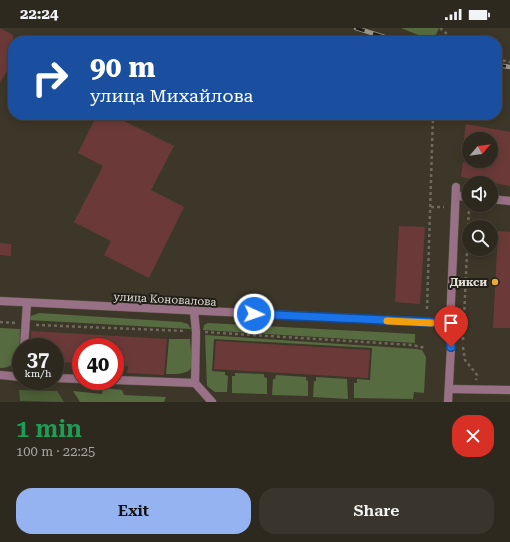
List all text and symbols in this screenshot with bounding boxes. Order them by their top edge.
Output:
text: 22:24 [20,5,58,23]
text: 90 m [90,51,155,84]
icon: right [24,52,76,104]
text: улица Михайлова [90,85,253,106]
north arrow [462,132,498,168]
map controls [462,132,498,256]
button: sound [462,176,498,212]
button: search [462,220,498,256]
place label: Дикси [450,276,487,289]
marker: Дикси [490,277,500,287]
street label: улица Коновалова [113,290,217,309]
position arrow [233,293,275,335]
pin [434,306,468,347]
icon: arrive [440,312,462,334]
speed limit sign: 40 [72,338,124,390]
text: 37 [27,347,49,371]
text: km/h [25,368,51,379]
text: 1 min [16,415,82,443]
button: close [452,415,494,457]
text: 100 m · 22:25 [16,444,95,459]
button: Exit [16,488,251,534]
button: Share [259,488,494,534]

